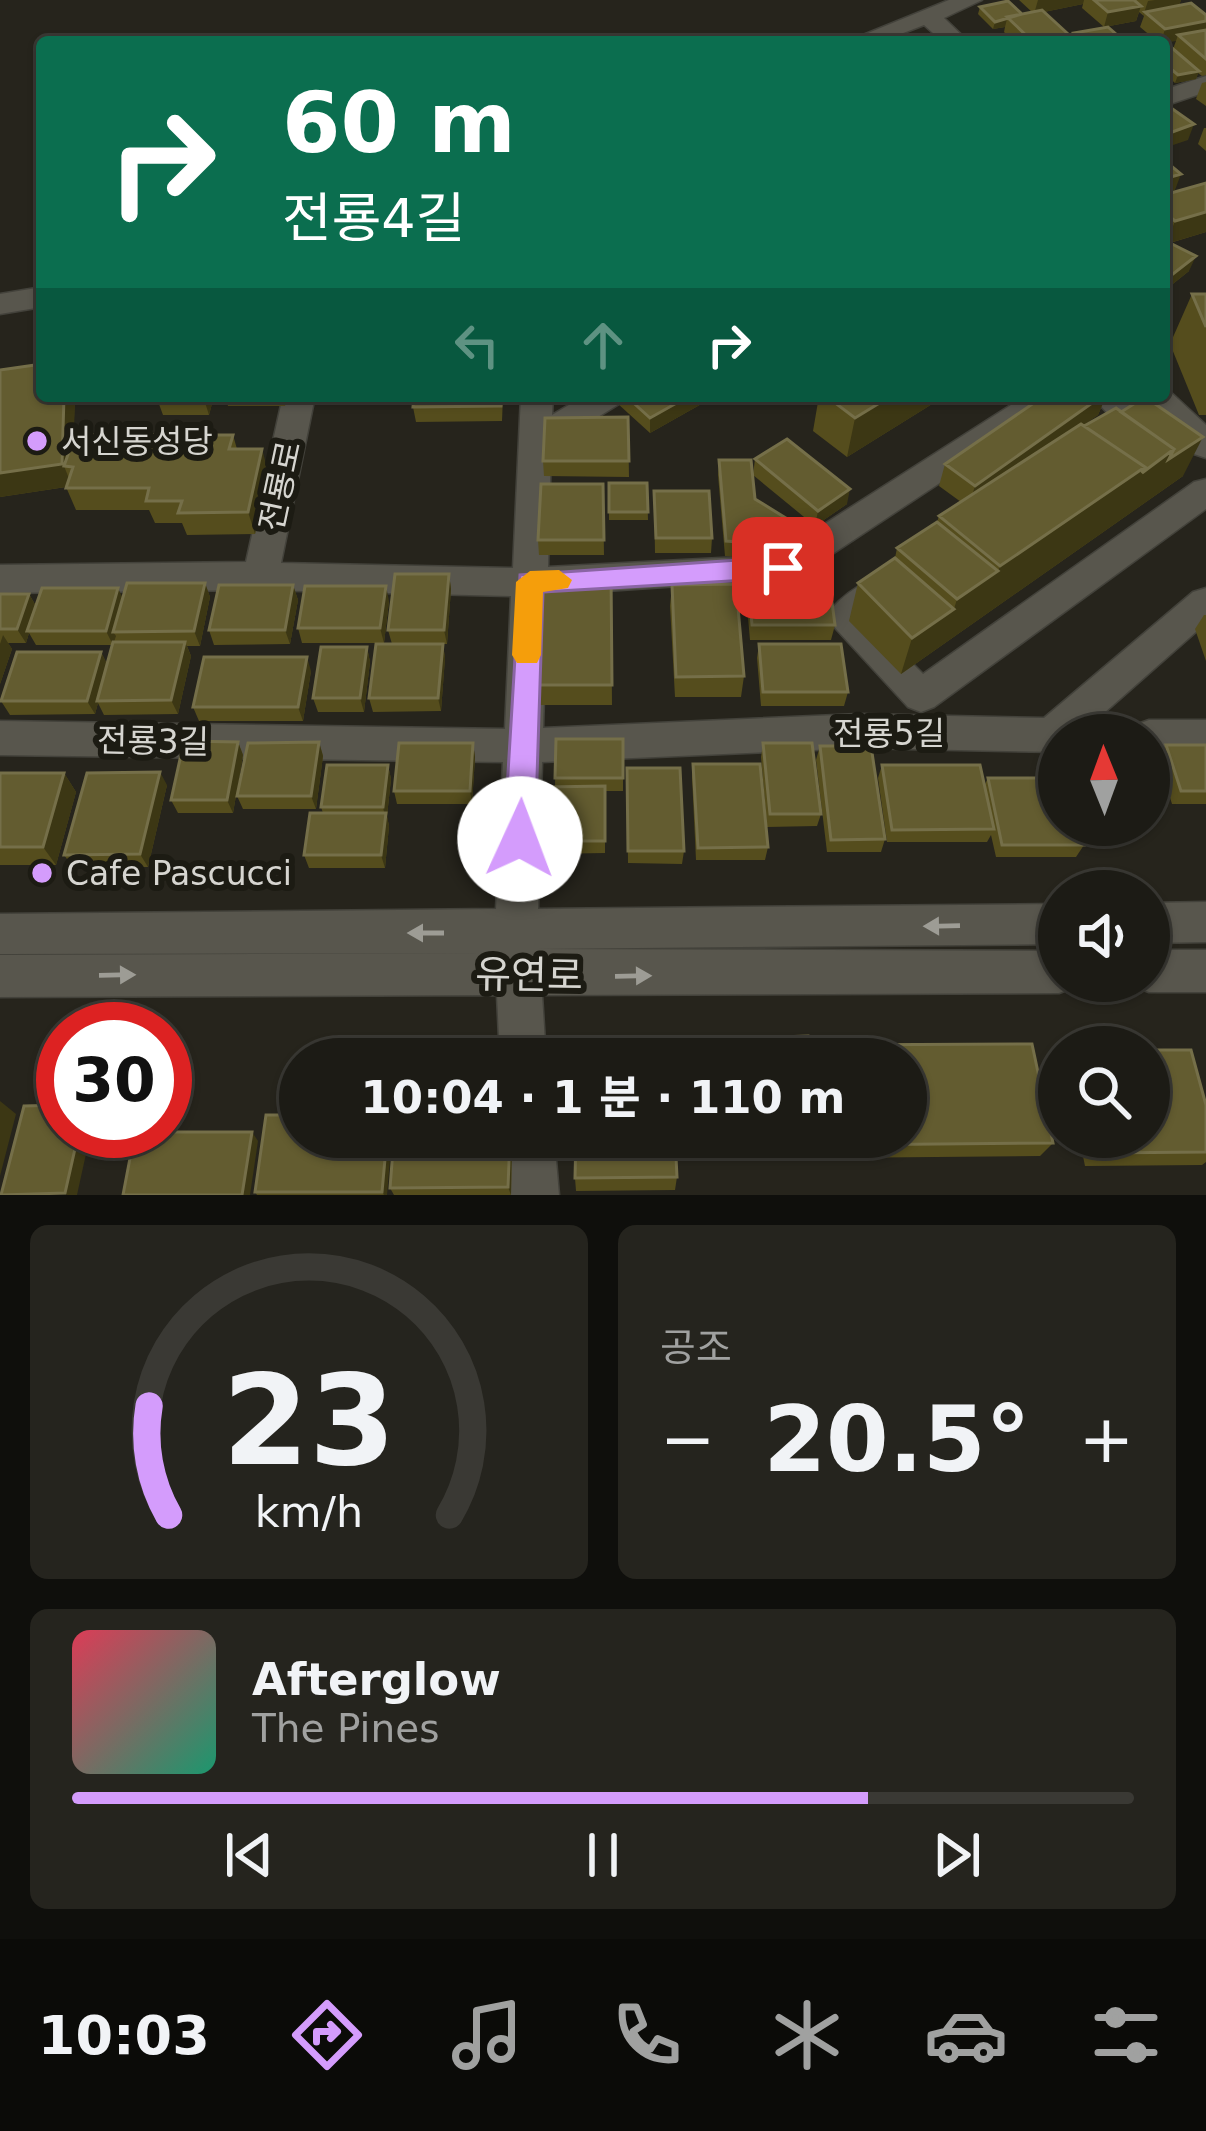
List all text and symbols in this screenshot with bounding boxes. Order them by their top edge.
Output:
text: 60 m [282,74,516,172]
icon: right [84,84,240,240]
text: 전룡4길 [282,187,465,250]
icon: left [444,312,510,378]
icon: ahead [570,312,636,378]
icon: right [696,312,762,378]
place label: 서신동성당 [61,422,213,461]
marker: 서신동성당 [24,428,50,454]
street label: 전룡로 [251,437,309,535]
pin [732,517,834,619]
icon: arrive [750,535,816,601]
street label: 전룡5길 [833,714,945,753]
north arrow [1038,714,1170,846]
map controls [1038,714,1170,1158]
street label: 전룡3길 [97,721,209,761]
position arrow [457,776,583,902]
place label: Cafe Pascucci [66,854,292,893]
marker: Cafe Pascucci [29,860,55,886]
button: sound [1038,870,1170,1002]
one-way arrow [922,916,960,936]
one-way arrow [406,923,444,943]
street label: 유연로 [475,952,583,998]
one-way arrow [99,966,137,985]
one-way arrow [615,966,653,986]
speed limit sign: 30 [36,1002,192,1158]
button: search [1038,1026,1170,1158]
text: 10:04 · 1 분 · 110 m [361,1071,845,1124]
text: 공조 [660,1325,732,1370]
text: 23 [222,1348,396,1493]
text: 20.5° [763,1387,1031,1492]
text: − [660,1401,715,1478]
text: + [1079,1401,1134,1478]
text: km/h [255,1487,363,1537]
text: Afterglow [252,1653,501,1706]
text: The Pines [252,1706,439,1751]
icon: previous [216,1822,282,1888]
icon: pause [570,1822,636,1888]
icon: next [924,1822,990,1888]
icon: directions [285,1993,369,2077]
icon: music [445,1993,529,2077]
icon: phone [605,1993,689,2077]
icon: climate [765,1993,849,2077]
icon: car [924,1993,1008,2077]
icon: filters [1084,1993,1168,2077]
text: 10:03 [38,2004,210,2067]

